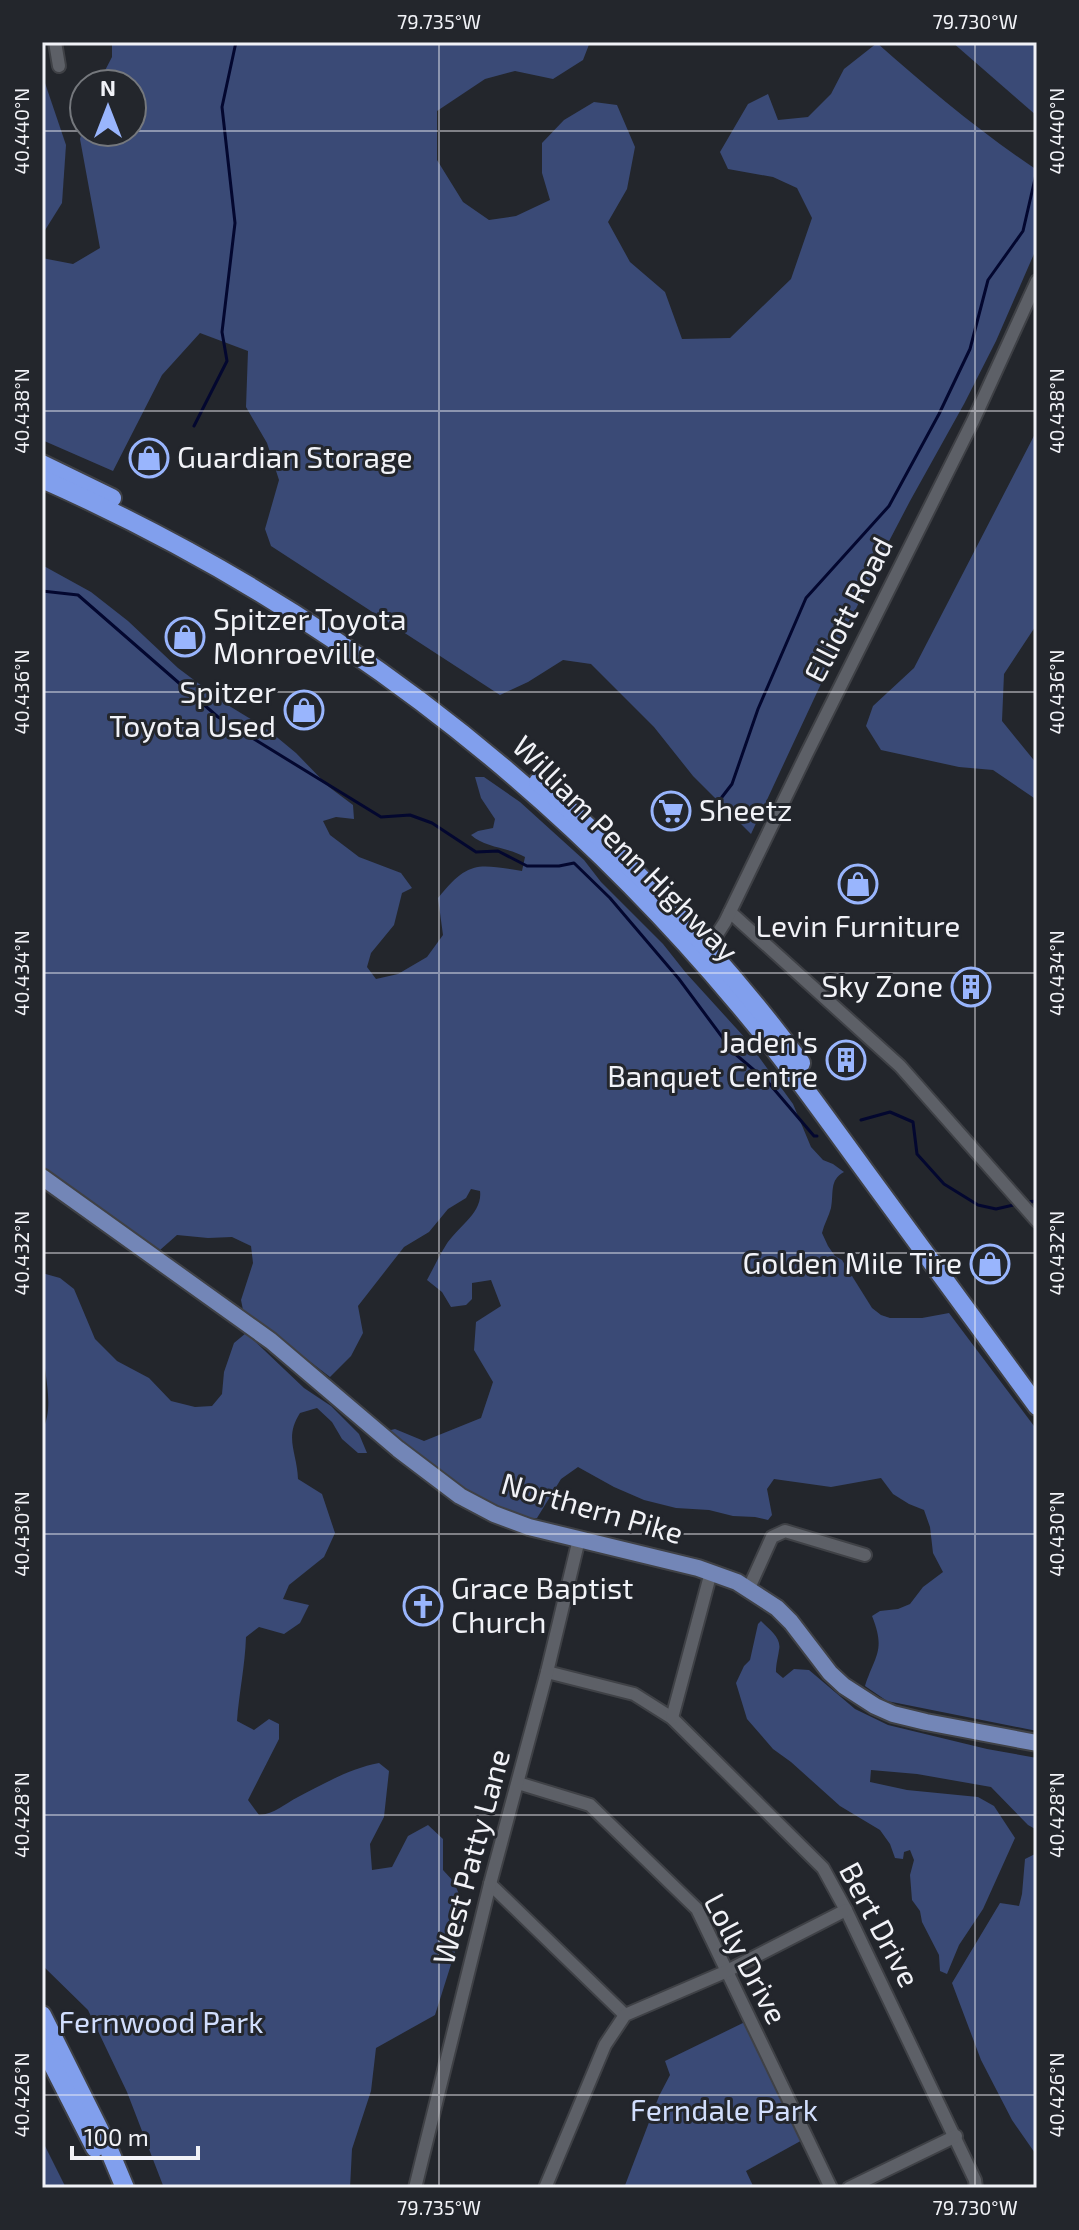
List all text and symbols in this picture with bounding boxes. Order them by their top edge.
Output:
text: 79.735°W [397,9,481,33]
text: 79.730°W [932,9,1018,33]
north arrow [68,68,148,148]
text: N [100,74,116,100]
text: 40.440°N [9,88,33,174]
text: 40.440°N [1044,88,1068,174]
text: 40.438°N [9,368,33,454]
text: 40.438°N [1044,368,1068,454]
shop icon: Guardian Storage [128,437,170,479]
place label: Guardian Storage [177,438,413,474]
street label: Elliott Road [795,531,899,688]
place label: Spitzer Toyota Monroeville [213,600,406,670]
shop icon: Spitzer Toyota Monroeville [164,616,206,658]
text: 40.436°N [9,650,33,734]
text: 40.436°N [1044,650,1068,734]
place label: Spitzer Toyota Used [109,673,276,743]
shop icon: Spitzer Toyota Used [283,689,325,731]
street label: William Penn Highway [506,727,747,968]
supermarket icon: Sheetz [650,790,692,832]
place label: Sheetz [699,791,792,827]
shop icon: Levin Furniture [837,863,879,905]
place label: Levin Furniture [756,907,960,943]
text: 40.434°N [9,930,33,1016]
text: 40.434°N [1044,930,1068,1016]
building icon: Sky Zone [950,966,992,1008]
place label: Sky Zone [821,967,943,1003]
place label: Jaden's Banquet Centre [607,1023,818,1093]
building icon: Jaden's Banquet Centre [825,1039,867,1081]
text: 40.432°N [9,1211,33,1295]
text: 40.432°N [1044,1211,1068,1295]
shop icon: Golden Mile Tire [969,1243,1011,1285]
place label: Golden Mile Tire [742,1244,962,1280]
street label: Northern Pike [498,1464,688,1550]
text: 40.430°N [9,1491,33,1577]
text: 40.430°N [1044,1491,1068,1577]
place label: Grace Baptist Church [451,1569,634,1639]
church icon: Grace Baptist Church [402,1585,444,1627]
street label: West Patty Lane [424,1745,516,1968]
text: 40.428°N [9,1772,33,1858]
text: 40.428°N [1044,1772,1068,1858]
street label: Bert Drive [833,1856,929,1993]
street label: Lolly Drive [697,1887,796,2030]
park label: Fernwood Park [58,2003,264,2039]
text: 40.426°N [9,2052,33,2138]
text: 40.426°N [1044,2052,1068,2138]
park label: Ferndale Park [630,2091,818,2127]
scale bar [72,2110,198,2160]
text: 100 m [84,2122,149,2151]
text: 79.735°W [397,2195,481,2219]
text: 79.730°W [932,2195,1018,2219]

